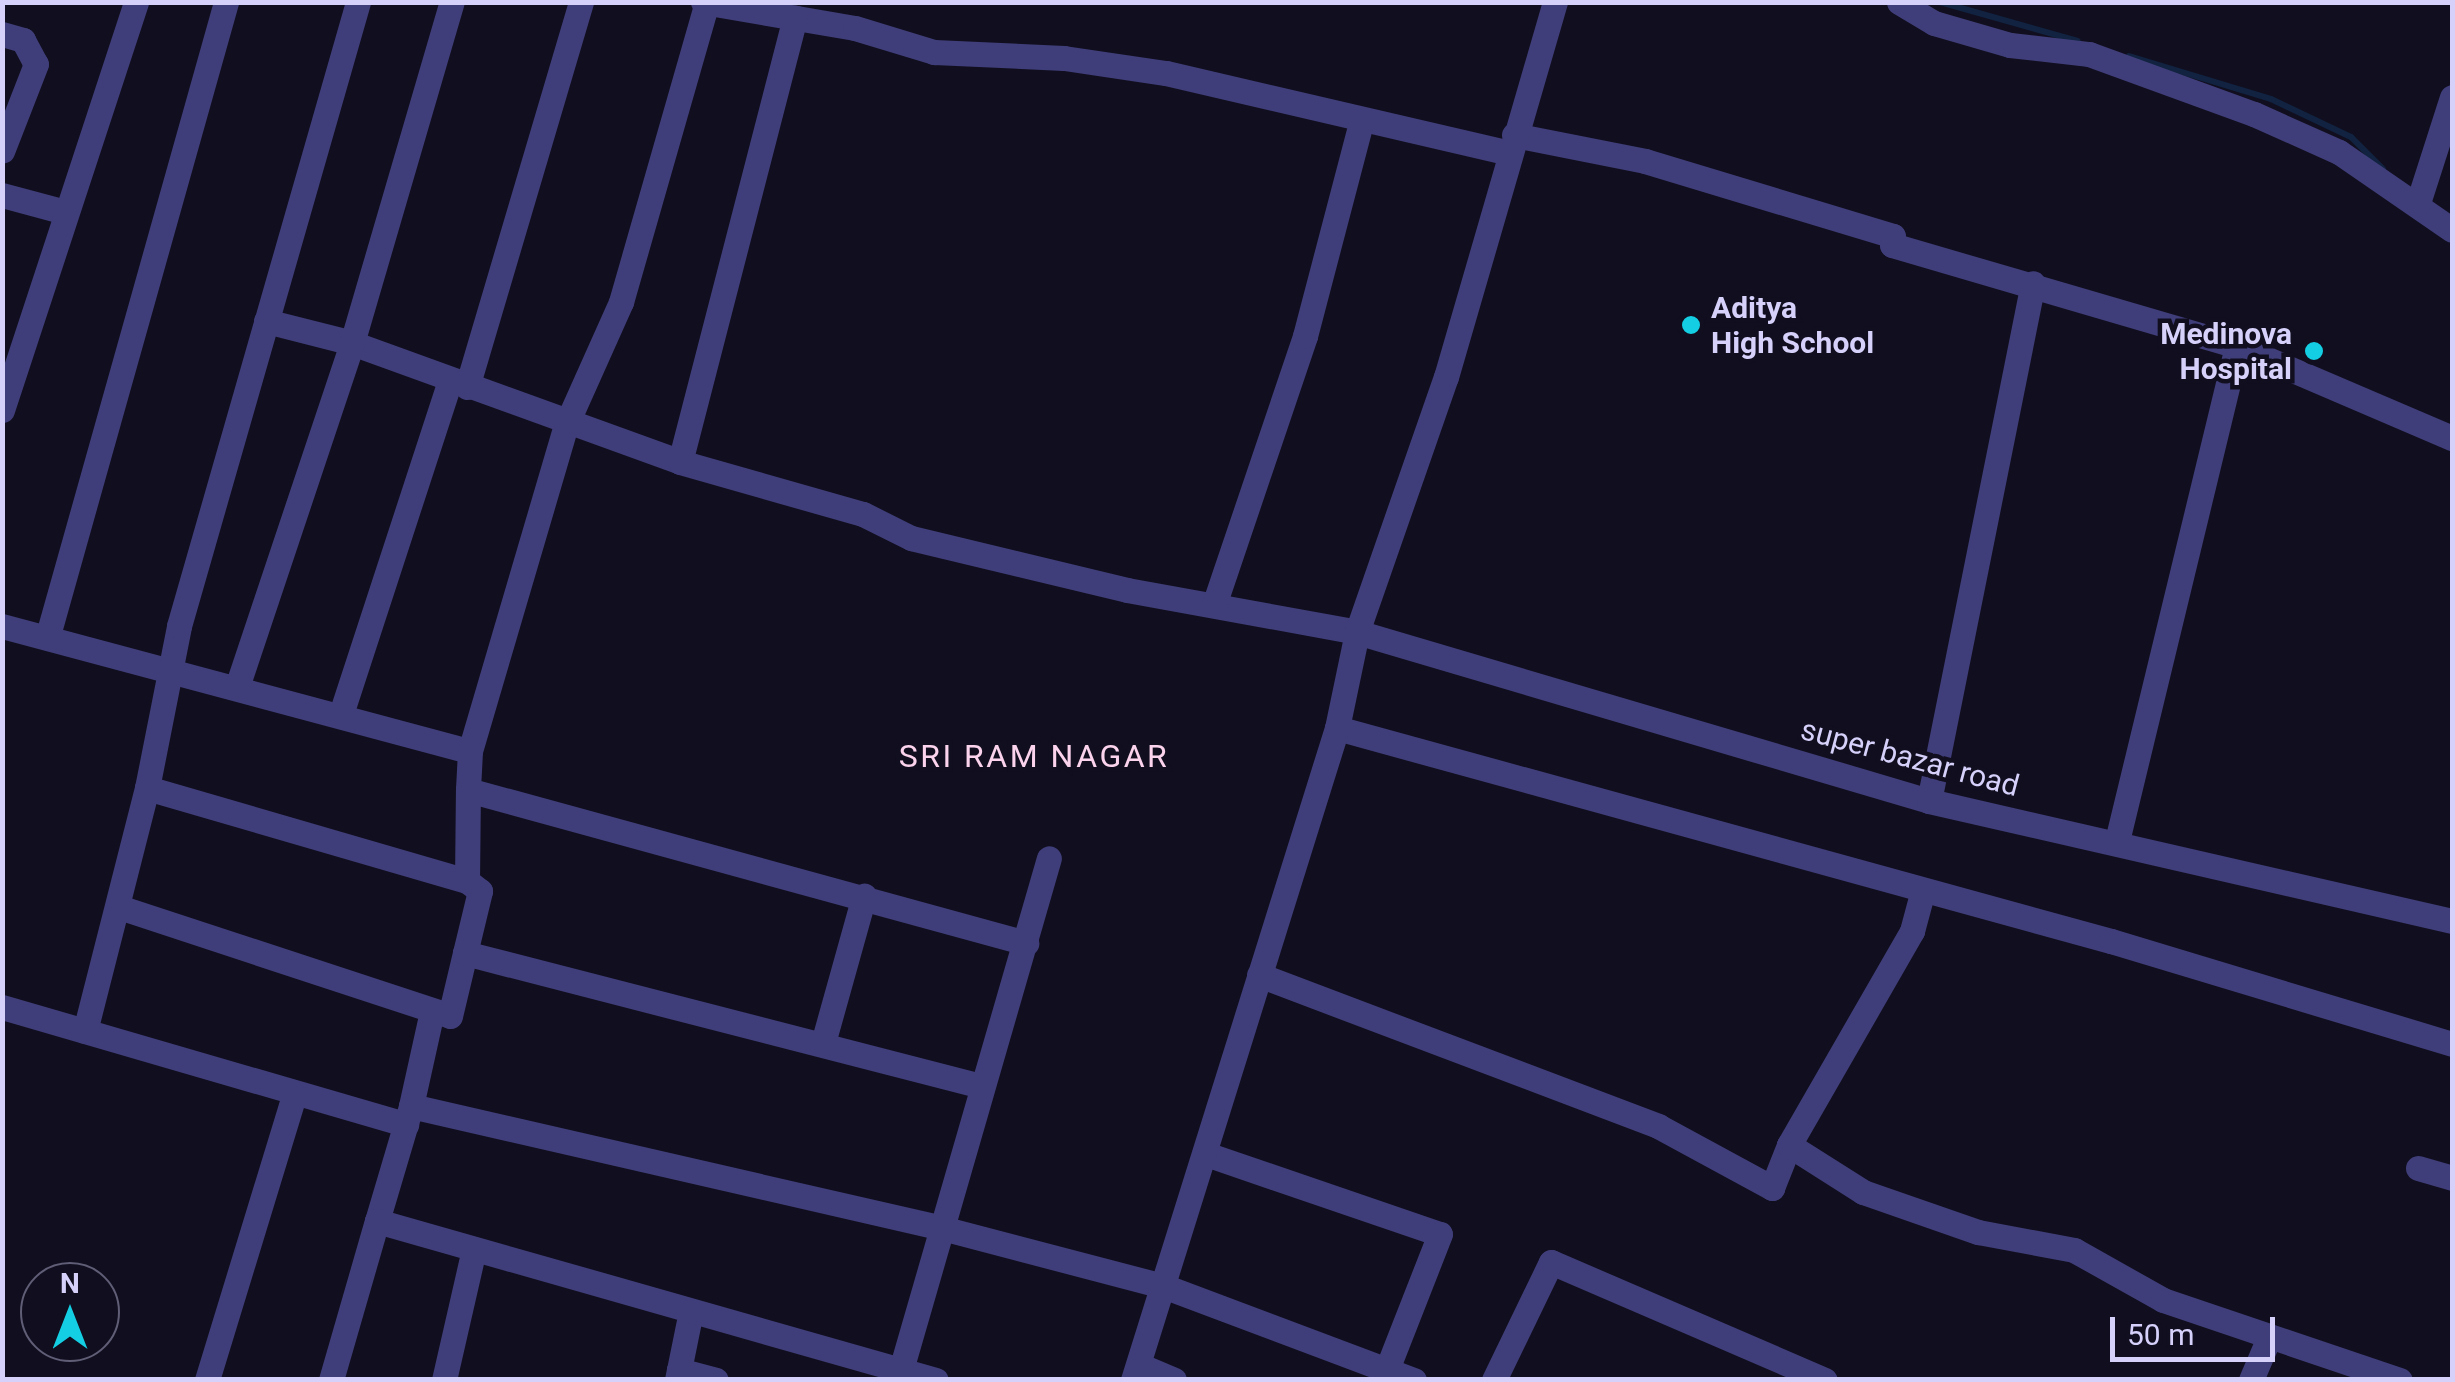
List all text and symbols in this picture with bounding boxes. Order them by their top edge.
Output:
place label: Aditya High School [1711,290,1874,360]
marker: Aditya High School [1680,314,1702,336]
place label: Medinova Hospital [2160,316,2292,386]
marker: Medinova Hospital [2301,338,2327,364]
street label: super bazar road [1797,712,2023,804]
district label: SRI RAM NAGAR [899,737,1169,775]
north arrow [20,1262,120,1362]
text: N [60,1267,80,1300]
scale bar [2115,1297,2280,1359]
text: 50 m [2127,1317,2194,1352]

